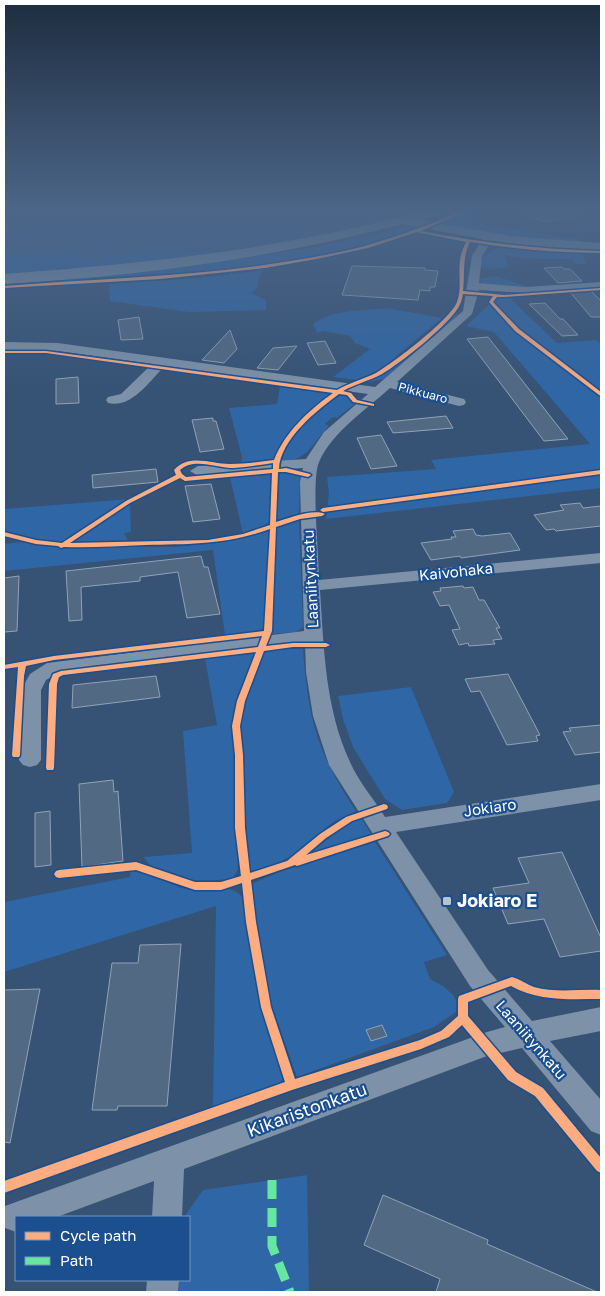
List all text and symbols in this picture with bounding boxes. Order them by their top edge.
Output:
street label: Pikkuaro [397,379,449,406]
street label: Laaniitynkatu [298,529,322,629]
street label: Kaivohaka [418,558,494,584]
street label: Jokiaro [462,794,517,820]
place label: Jokiaro E [457,889,537,911]
marker: Jokiaro E [441,895,453,907]
street label: Laaniitynkatu [493,996,571,1082]
street label: Kikaristonkatu [244,1077,370,1141]
legend [15,1216,190,1281]
text: Cycle path [60,1226,136,1244]
text: Path [60,1251,93,1269]

